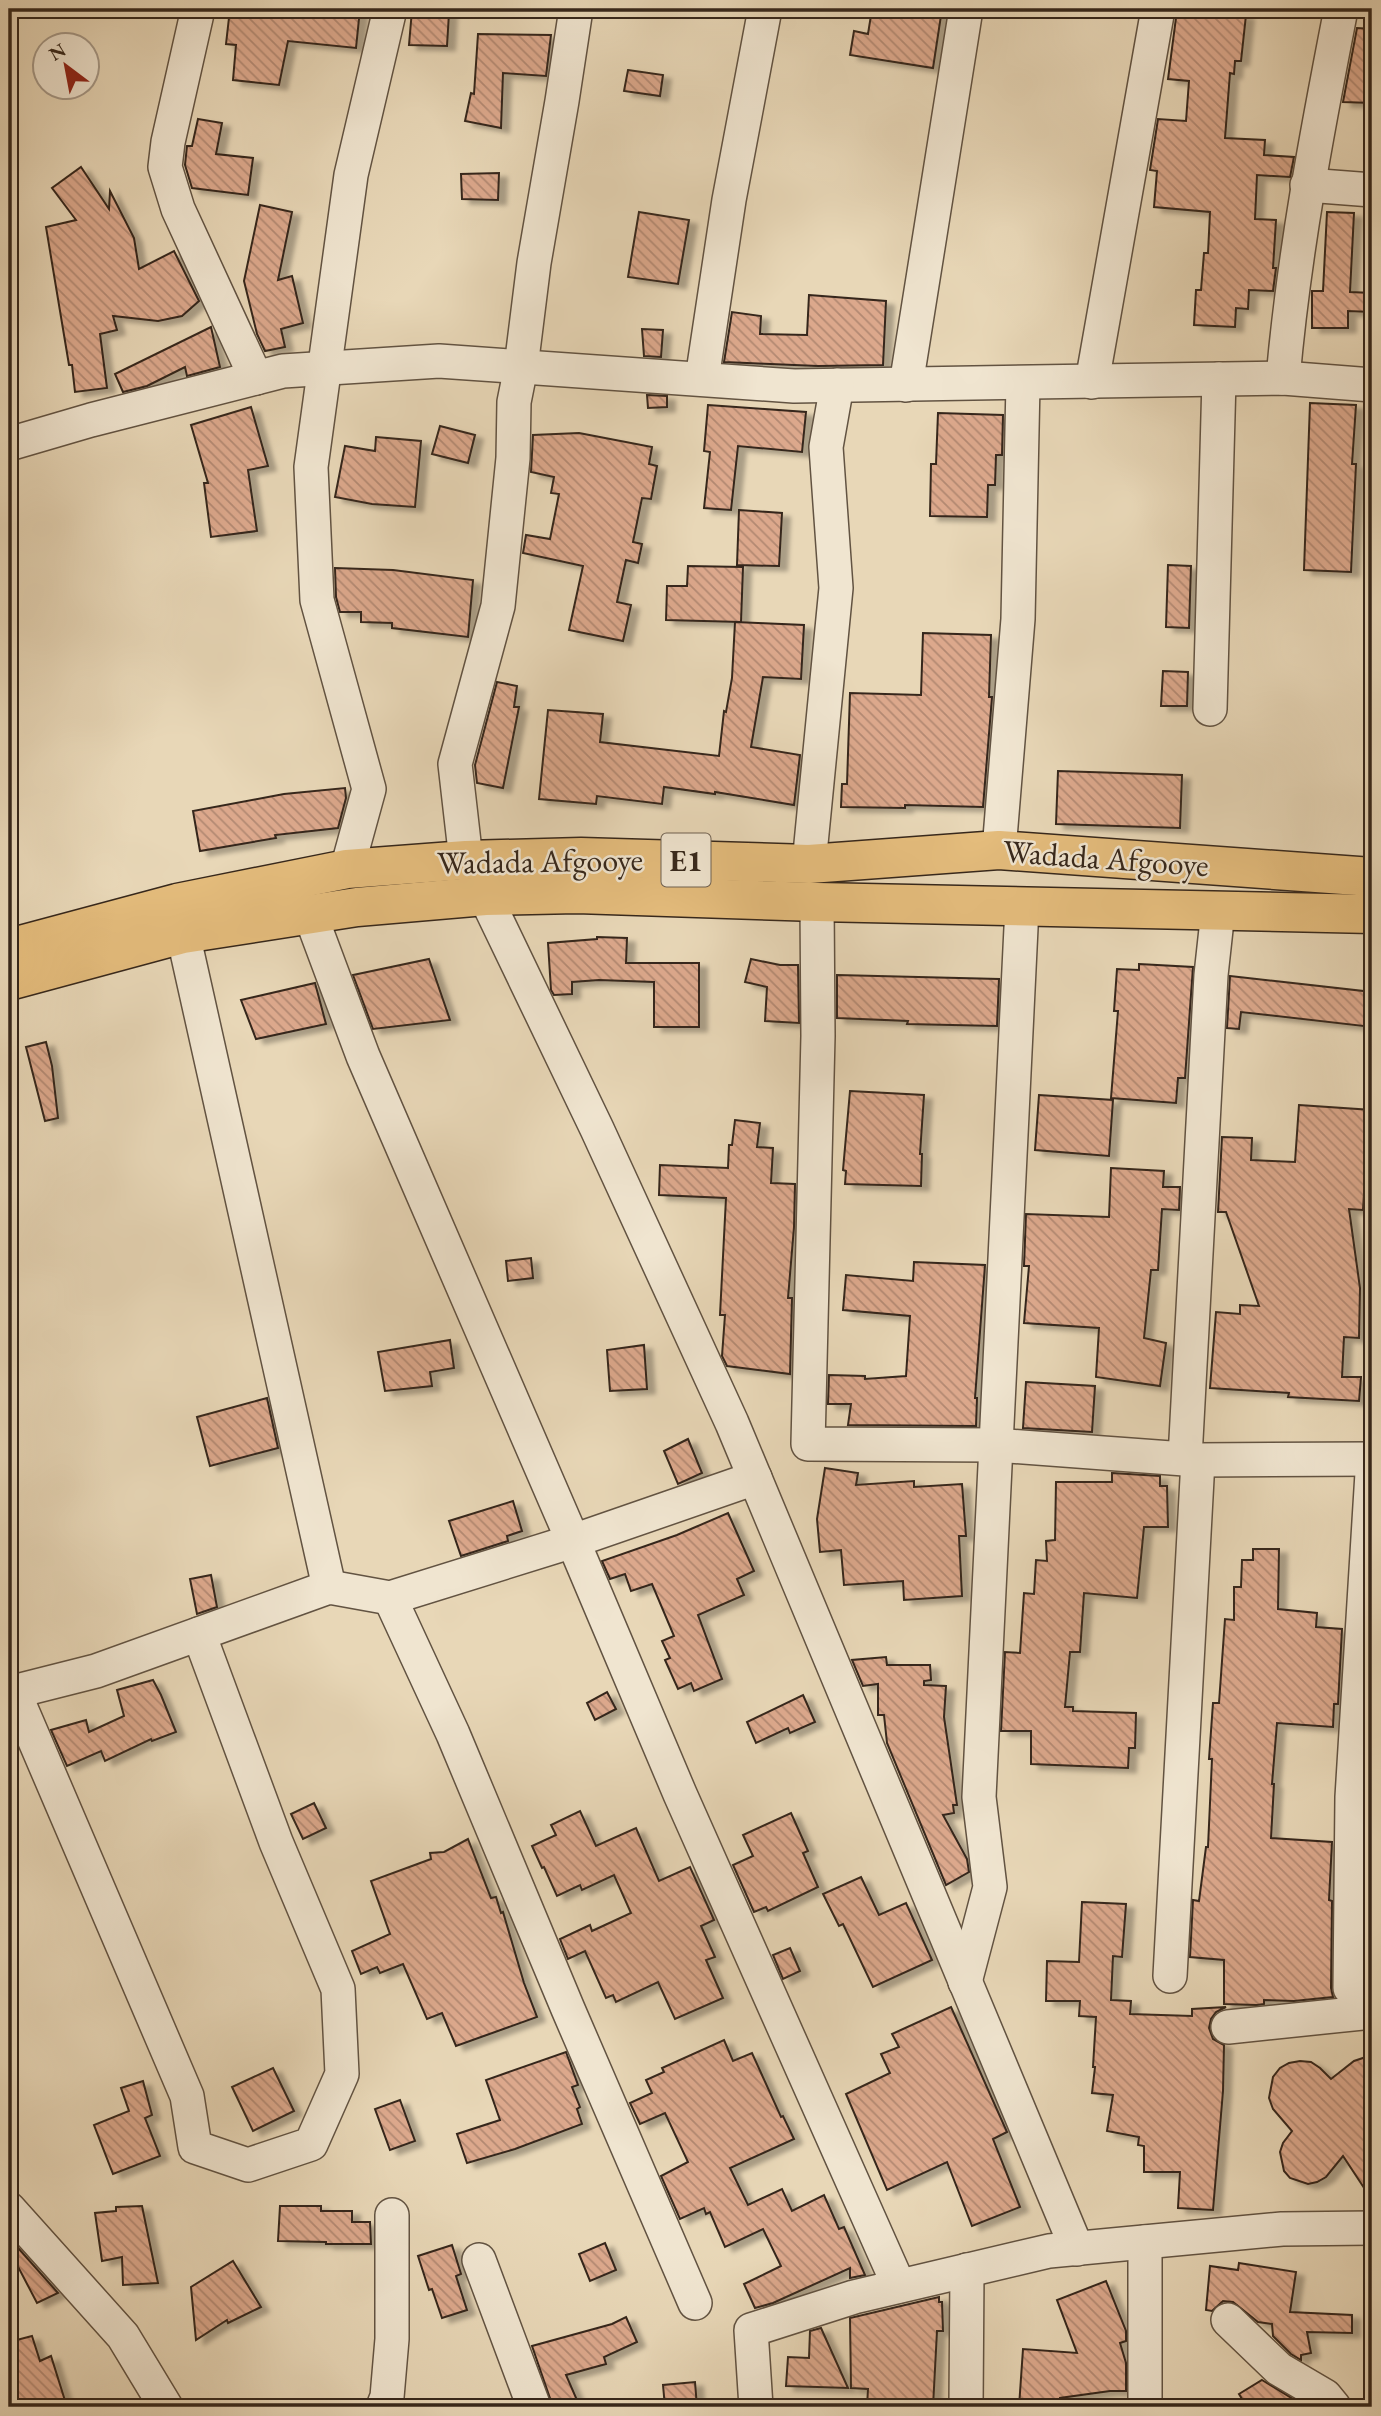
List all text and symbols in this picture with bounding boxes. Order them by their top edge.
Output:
north arrow [32,32,102,102]
text: N [44,37,71,67]
street label: Wadada Afgooye [1002,830,1210,886]
road number: E1 [662,834,710,887]
street label: Wadada Afgooye [437,838,643,884]

